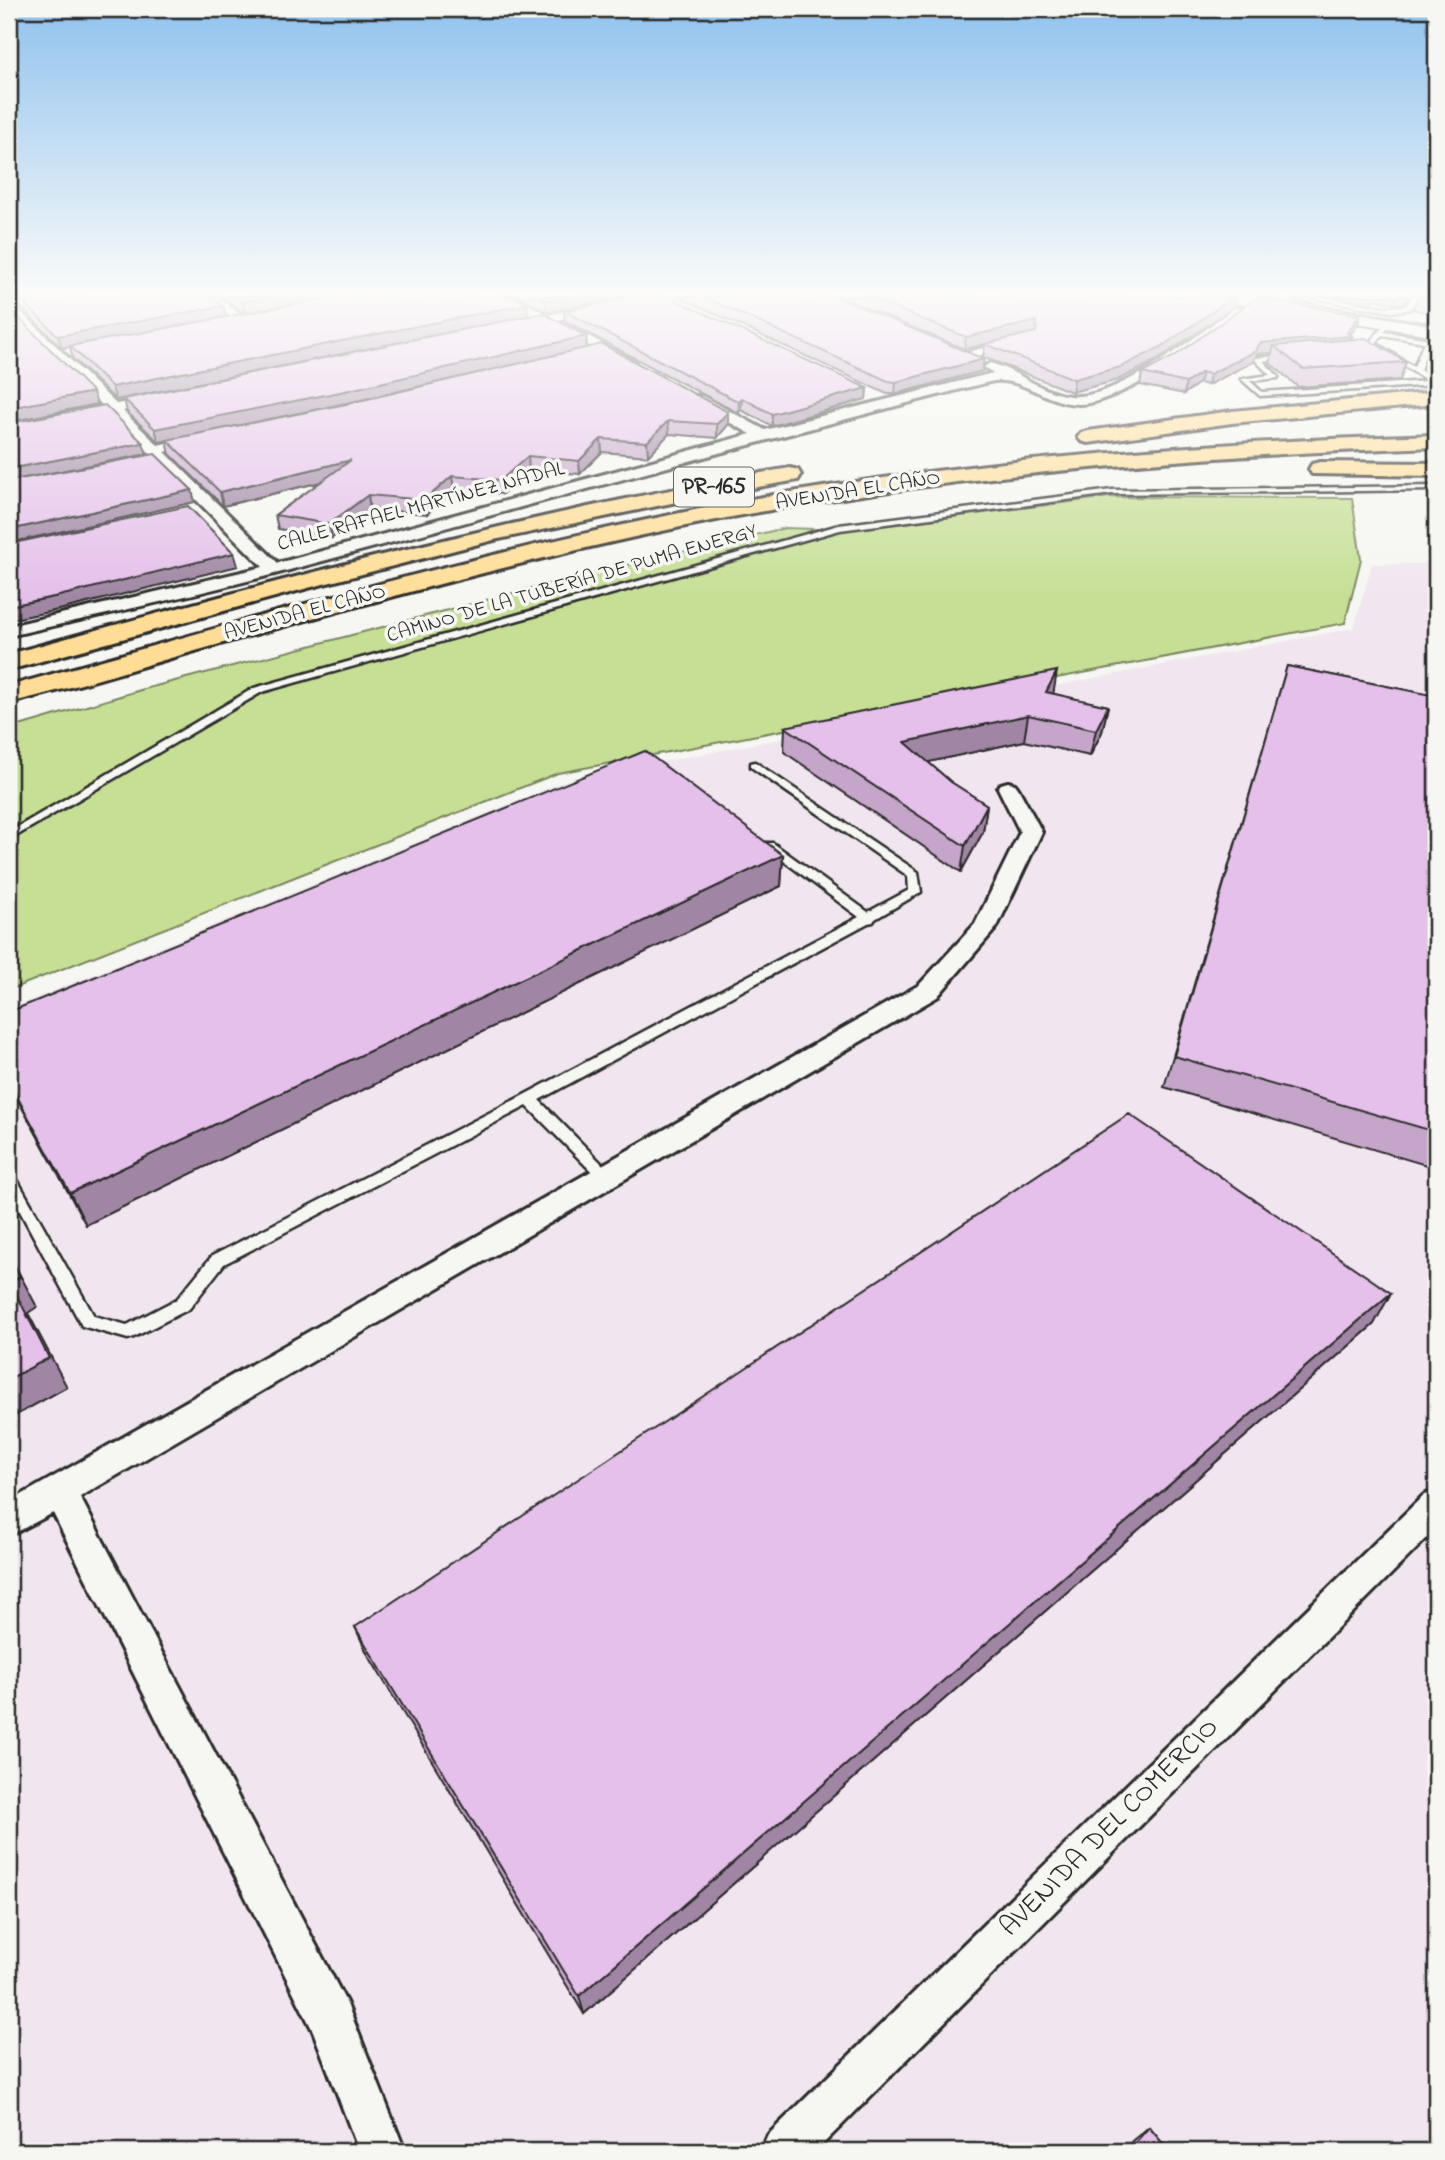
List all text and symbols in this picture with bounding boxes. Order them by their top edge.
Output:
street label: CALLE RAFAEL MARTÍNEZ NADAL [274,454,568,560]
street label: AVENIDA EL CAÑO [773,463,943,519]
road number: PR-165 [674,467,754,506]
street label: CAMINO DE LA TUBERÍA DE PUMA ENERGY [383,517,761,651]
street label: AVENIDA EL CAÑO [221,577,389,649]
street label: AVENIDA DEL COMERCIO [991,1709,1229,1947]

